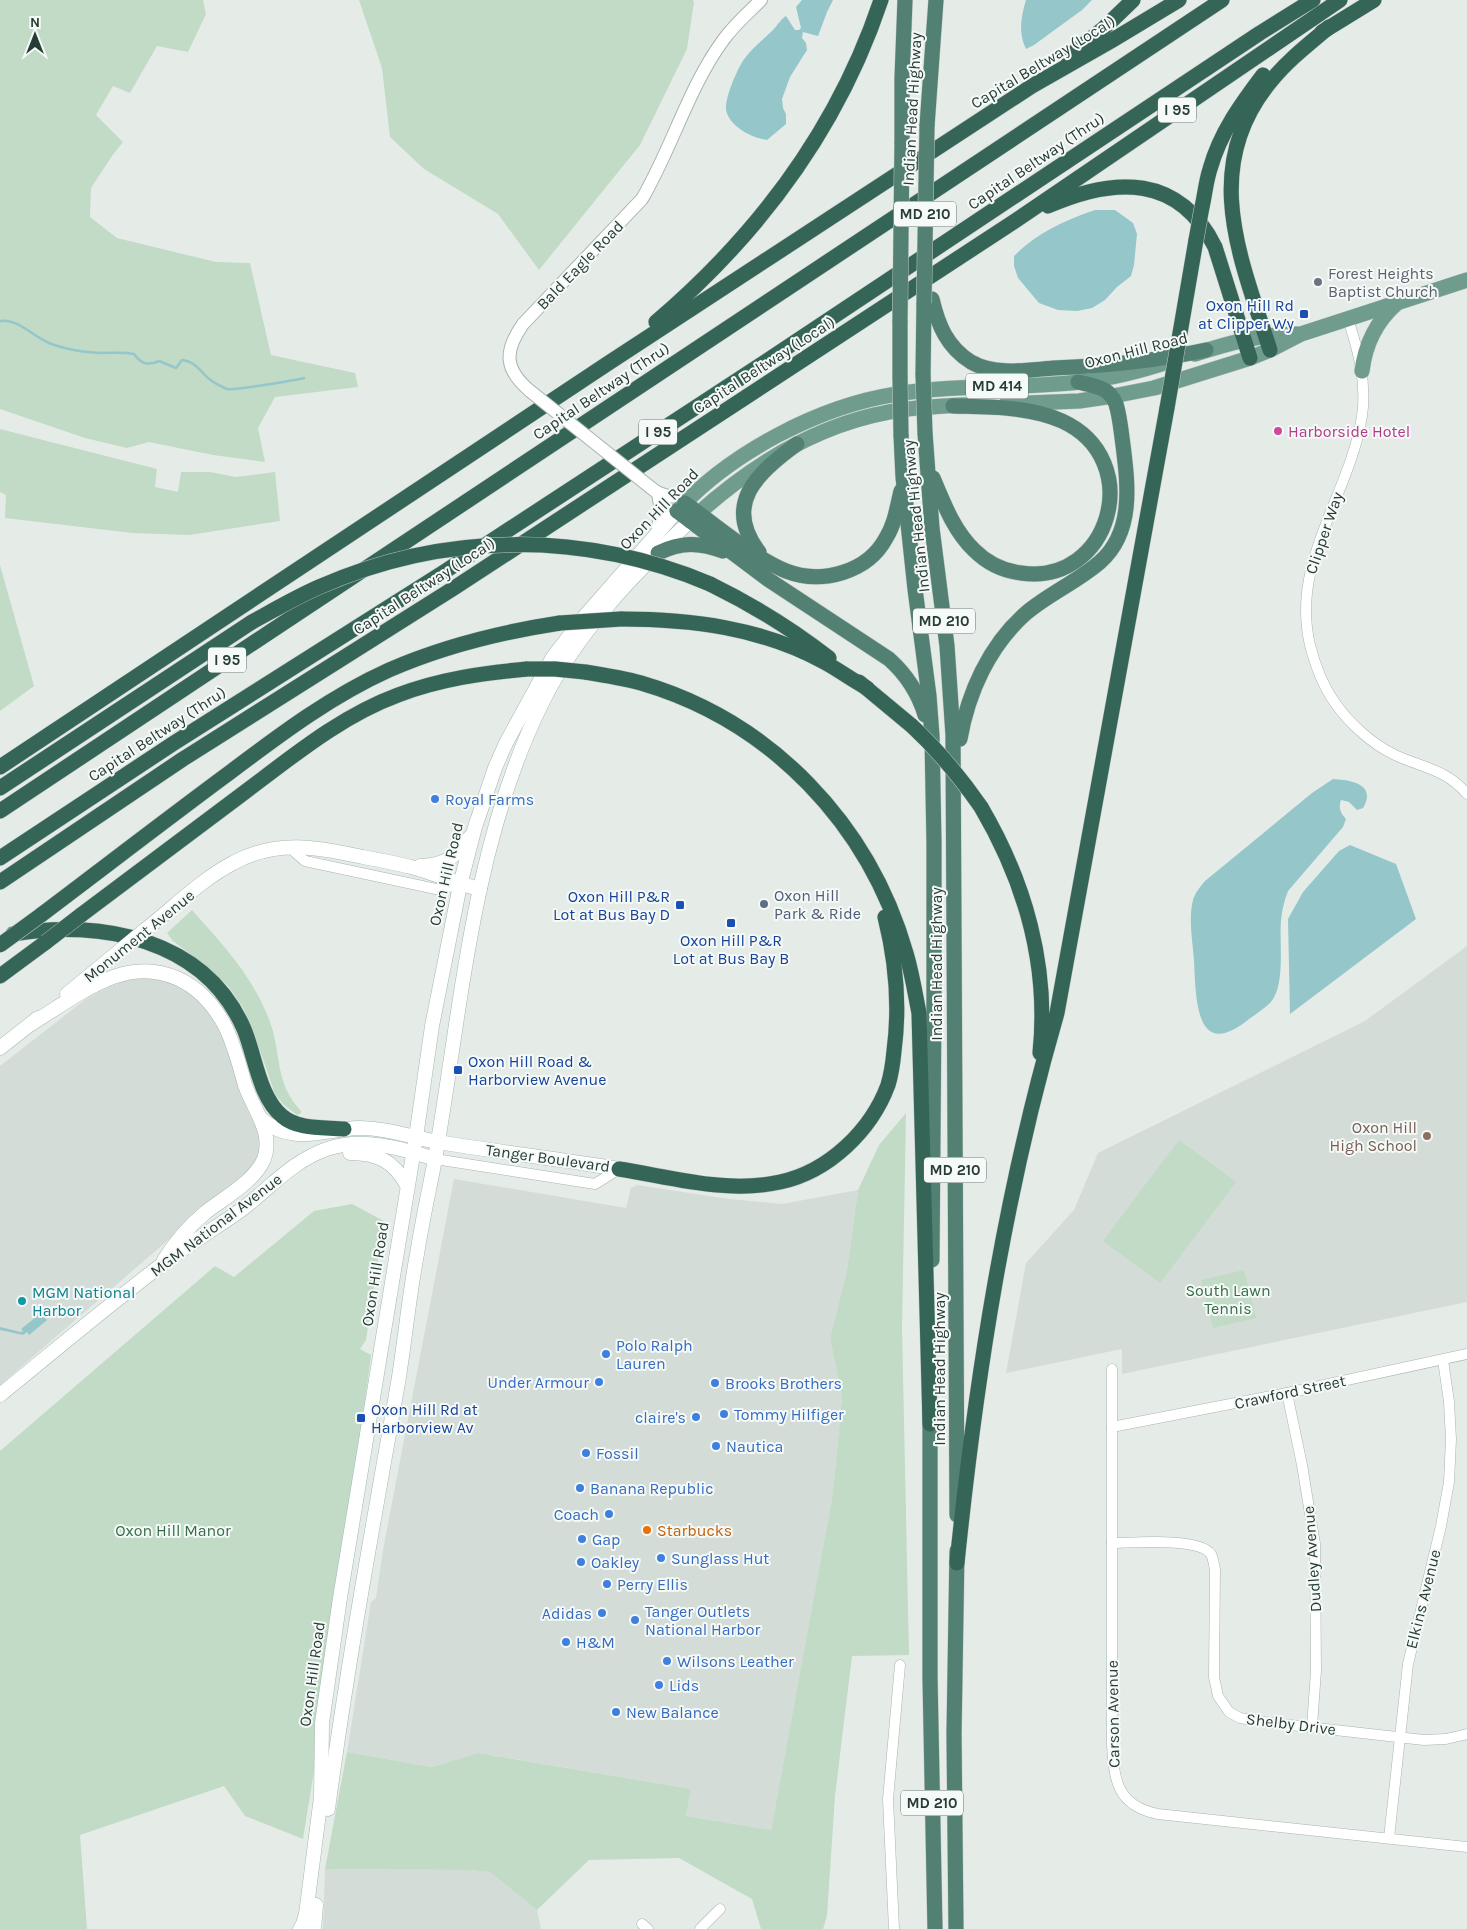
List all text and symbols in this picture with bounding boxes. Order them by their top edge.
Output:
north arrow [10,10,60,60]
street label: Capital Beltway (Local) [967,11,1119,113]
text: N [30,14,40,31]
street label: Indian Head Highway [898,31,926,186]
road number: I 95 [1158,98,1196,122]
street label: Capital Beltway (Thru) [964,108,1108,214]
road number: MD 210 [894,202,956,226]
street label: Bald Eagle Road [533,216,627,314]
place label: Forest Heights Baptist Church [1328,264,1438,301]
marker: Forest Heights Baptist Church [1312,276,1324,288]
place label: Oxon Hill Rd at Clipper Wy [1198,296,1295,333]
marker: Oxon Hill Rd at Clipper Wy [1298,308,1310,320]
street label: Capital Beltway (Local) [690,312,838,418]
street label: Oxon Hill Road [1082,328,1190,372]
street label: Capital Beltway (Thru) [529,338,673,444]
road number: MD 414 [966,374,1028,398]
road number: I 95 [639,420,677,444]
place label: Harborside Hotel [1288,422,1410,441]
marker: Harborside Hotel [1272,425,1284,437]
street label: Indian Head Highway [898,438,933,593]
street label: Oxon Hill Road [615,464,703,554]
street label: Clipper Way [1301,489,1347,577]
street label: Capital Beltway (Local) [350,533,498,639]
road number: MD 210 [913,608,975,634]
road number: I 95 [208,648,246,672]
street label: Capital Beltway (Thru) [84,682,230,786]
place label: Royal Farms [445,790,534,809]
marker: Royal Farms [429,793,441,805]
street label: Oxon Hill Road [425,820,467,928]
street label: Monument Avenue [80,886,198,986]
place label: Oxon Hill Park & Ride [774,886,861,923]
place label: Oxon Hill P&R Lot at Bus Bay D [553,887,670,924]
street label: Indian Head Highway [927,887,946,1041]
marker: Oxon Hill Park & Ride [758,898,770,910]
marker: Oxon Hill P&R Lot at Bus Bay D [674,899,686,911]
marker: Oxon Hill P&R Lot at Bus Bay B [725,917,737,929]
place label: Oxon Hill P&R Lot at Bus Bay B [673,931,789,968]
place label: Oxon Hill Road & Harborview Avenue [468,1052,606,1089]
marker: Oxon Hill Road & Harborview Avenue [452,1064,464,1076]
place label: Oxon Hill High School [1329,1118,1417,1155]
marker: Oxon Hill High School [1421,1130,1433,1142]
street label: Tanger Boulevard [485,1140,611,1176]
road number: MD 210 [924,1158,986,1182]
street label: MGM National Avenue [146,1169,286,1281]
street label: Oxon Hill Road [357,1220,393,1328]
park label: South Lawn Tennis [1185,1281,1271,1318]
place label: MGM National Harbor [32,1283,135,1320]
street label: Indian Head Highway [930,1292,949,1446]
marker: MGM National Harbor [16,1295,28,1307]
place label: Polo Ralph Lauren [616,1336,693,1373]
marker: Polo Ralph Lauren [600,1348,612,1360]
street label: Crawford Street [1233,1371,1347,1413]
place label: Under Armour [487,1373,589,1392]
place label: Brooks Brothers [725,1374,842,1393]
marker: Under Armour [593,1376,605,1388]
marker: Brooks Brothers [709,1377,721,1389]
place label: Oxon Hill Rd at Harborview Av [371,1400,478,1437]
place label: Tommy Hilfiger [734,1405,844,1424]
place label: claire's [635,1408,686,1427]
marker: Tommy Hilfiger [718,1408,730,1420]
marker: claire's [690,1411,702,1423]
marker: Oxon Hill Rd at Harborview Av [355,1412,367,1424]
place label: Nautica [726,1437,783,1456]
marker: Nautica [710,1440,722,1452]
place label: Fossil [596,1444,639,1463]
marker: Fossil [580,1447,592,1459]
place label: Banana Republic [590,1479,714,1498]
marker: Banana Republic [574,1482,586,1494]
place label: Coach [554,1505,599,1524]
street label: Dudley Avenue [1299,1505,1325,1613]
marker: Coach [603,1508,615,1520]
park label: Oxon Hill Manor [115,1521,231,1540]
place label: Starbucks [657,1521,732,1540]
marker: Starbucks [641,1524,653,1536]
place label: Gap [592,1530,620,1549]
marker: Gap [576,1533,588,1545]
street label: Elkins Avenue [1401,1547,1445,1651]
place label: Sunglass Hut [671,1549,769,1568]
marker: Sunglass Hut [655,1552,667,1564]
place label: Oakley [591,1553,640,1572]
marker: Oakley [575,1556,587,1568]
place label: Perry Ellis [617,1575,688,1594]
marker: Perry Ellis [601,1578,613,1590]
place label: Tanger Outlets National Harbor [645,1602,761,1639]
place label: Adidas [542,1604,592,1623]
marker: Adidas [596,1607,608,1619]
marker: Tanger Outlets National Harbor [629,1614,641,1626]
street label: Oxon Hill Road [295,1620,329,1728]
place label: H&M [576,1633,615,1652]
marker: H&M [560,1636,572,1648]
place label: Wilsons Leather [677,1652,794,1671]
marker: Wilsons Leather [661,1655,673,1667]
street label: Carson Avenue [1103,1660,1123,1768]
place label: Lids [669,1676,699,1695]
marker: Lids [653,1679,665,1691]
place label: New Balance [626,1703,719,1722]
marker: New Balance [610,1706,622,1718]
street label: Shelby Drive [1245,1709,1337,1739]
road number: MD 210 [901,1790,963,1816]

